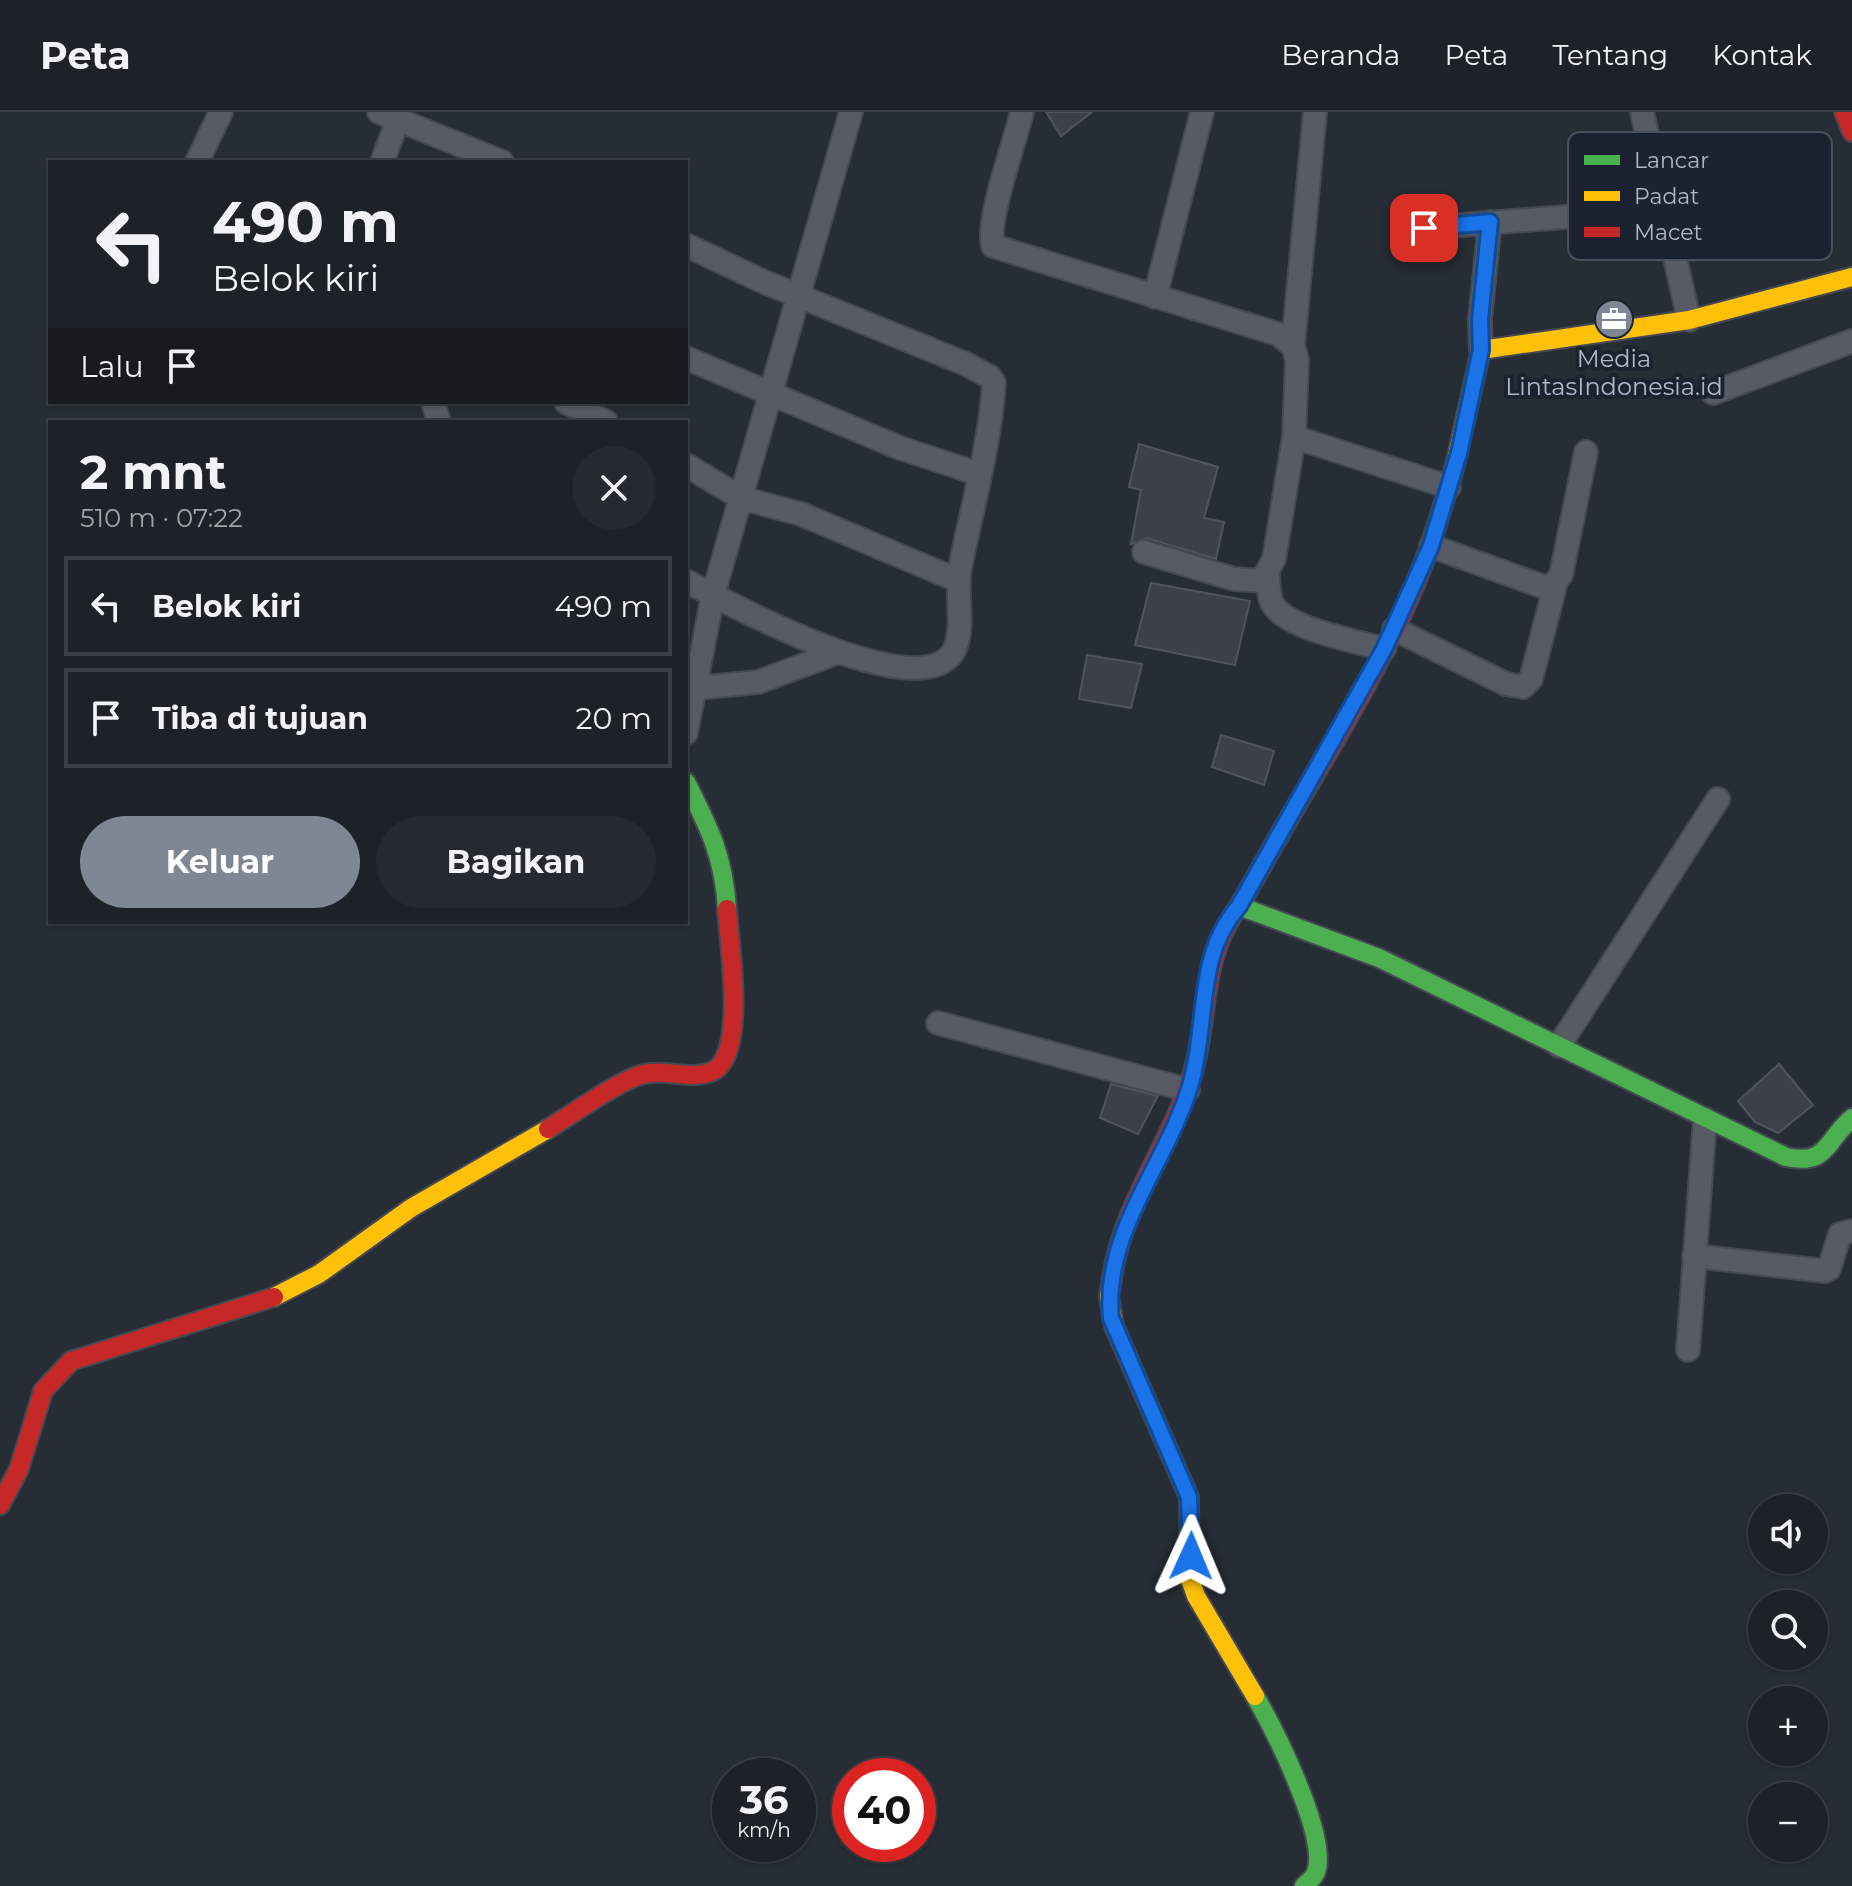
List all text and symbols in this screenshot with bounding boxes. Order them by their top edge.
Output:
text: Peta [40,32,131,79]
text: Beranda [1281,38,1400,72]
text: Peta [1444,38,1508,72]
text: Tentang [1552,38,1668,72]
text: Kontak [1712,38,1812,72]
legend [1568,132,1832,260]
text: Lancar [1634,147,1709,174]
text: Padat [1634,183,1699,210]
text: 490 m [212,188,399,256]
icon: left [80,192,184,296]
pin [1390,194,1458,262]
icon: arrive [1402,206,1446,250]
text: Macet [1634,219,1702,246]
text: Belok kiri [212,256,379,300]
office icon: Media LintasIndonesia.id [1593,298,1635,340]
icon: arrive [160,344,204,388]
place label: Media LintasIndonesia.id [1505,344,1723,401]
text: Lalu [80,348,144,385]
text: 2 mnt [80,443,226,501]
button: close [572,446,656,530]
text: 510 m · 07:22 [80,502,243,534]
icon: left [84,584,128,628]
text: Belok kiri [152,588,301,625]
text: 490 m [555,588,652,625]
icon: arrive [84,696,128,740]
text: Tiba di tujuan [152,700,368,737]
text: 20 m [575,700,652,737]
button: Keluar [80,816,360,908]
button: Bagikan [376,816,656,908]
map controls [1748,1494,1828,1862]
button: sound [1748,1494,1828,1574]
position arrow [1149,1514,1233,1598]
button: search [1748,1590,1828,1670]
button: + [1748,1686,1828,1766]
speed limit sign: 40 [832,1758,936,1862]
text: 36 [739,1775,789,1824]
button: − [1748,1782,1828,1862]
text: km/h [737,1818,791,1842]

